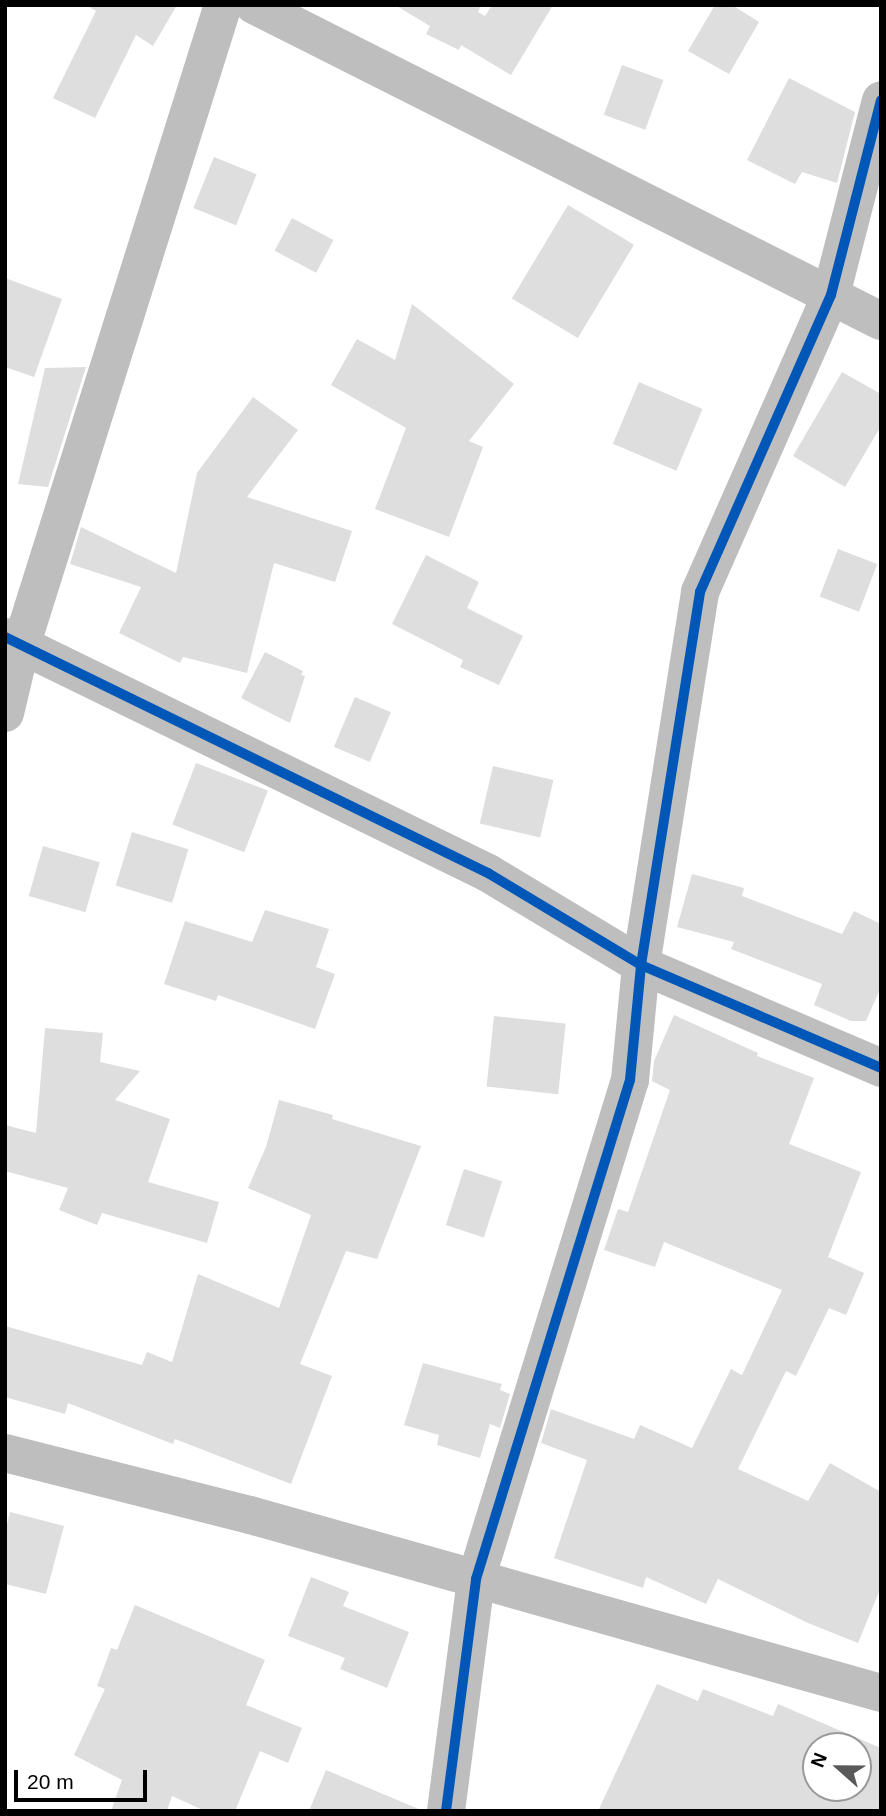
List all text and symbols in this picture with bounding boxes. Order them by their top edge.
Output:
north arrow [802,1732,872,1802]
text: N [807,1750,831,1770]
scale bar [18,1756,150,1800]
text: 20 m [27,1770,74,1793]

